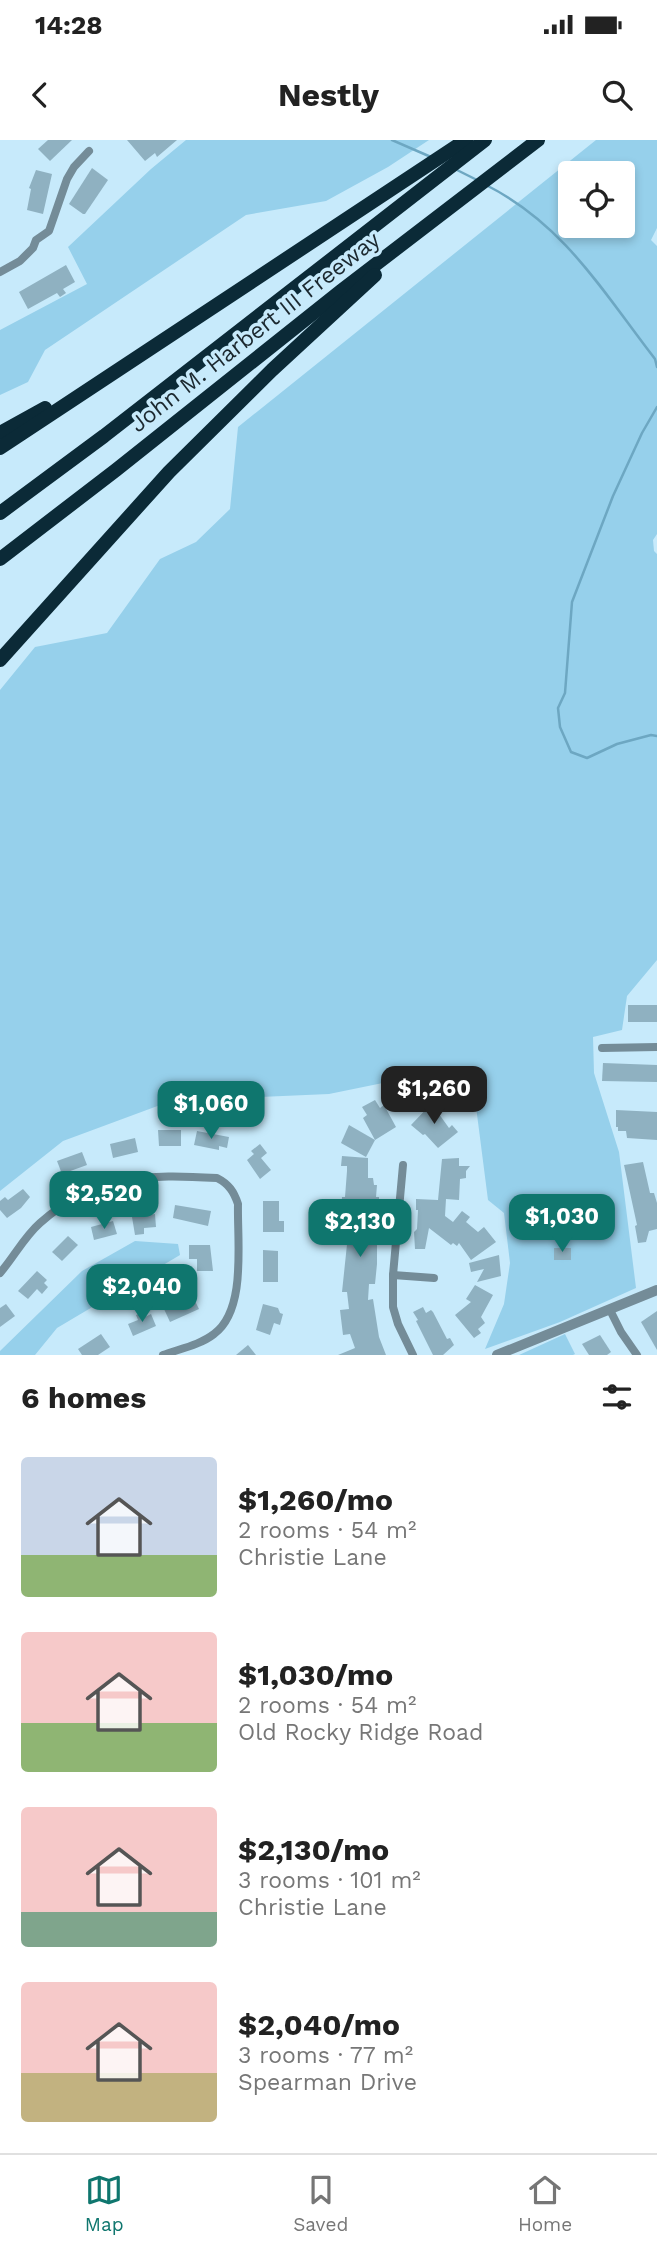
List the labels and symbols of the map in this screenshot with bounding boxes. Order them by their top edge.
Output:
street label: John M. Harbert III Freeway [125,226,385,438]
pin: $1,260 [377,1066,491,1126]
pin: $1,060 [154,1082,268,1141]
pin: $2,520 [47,1172,161,1231]
pin: $1,030 [505,1194,619,1254]
pin: $2,130 [303,1200,417,1259]
pin: $2,040 [85,1264,199,1324]

